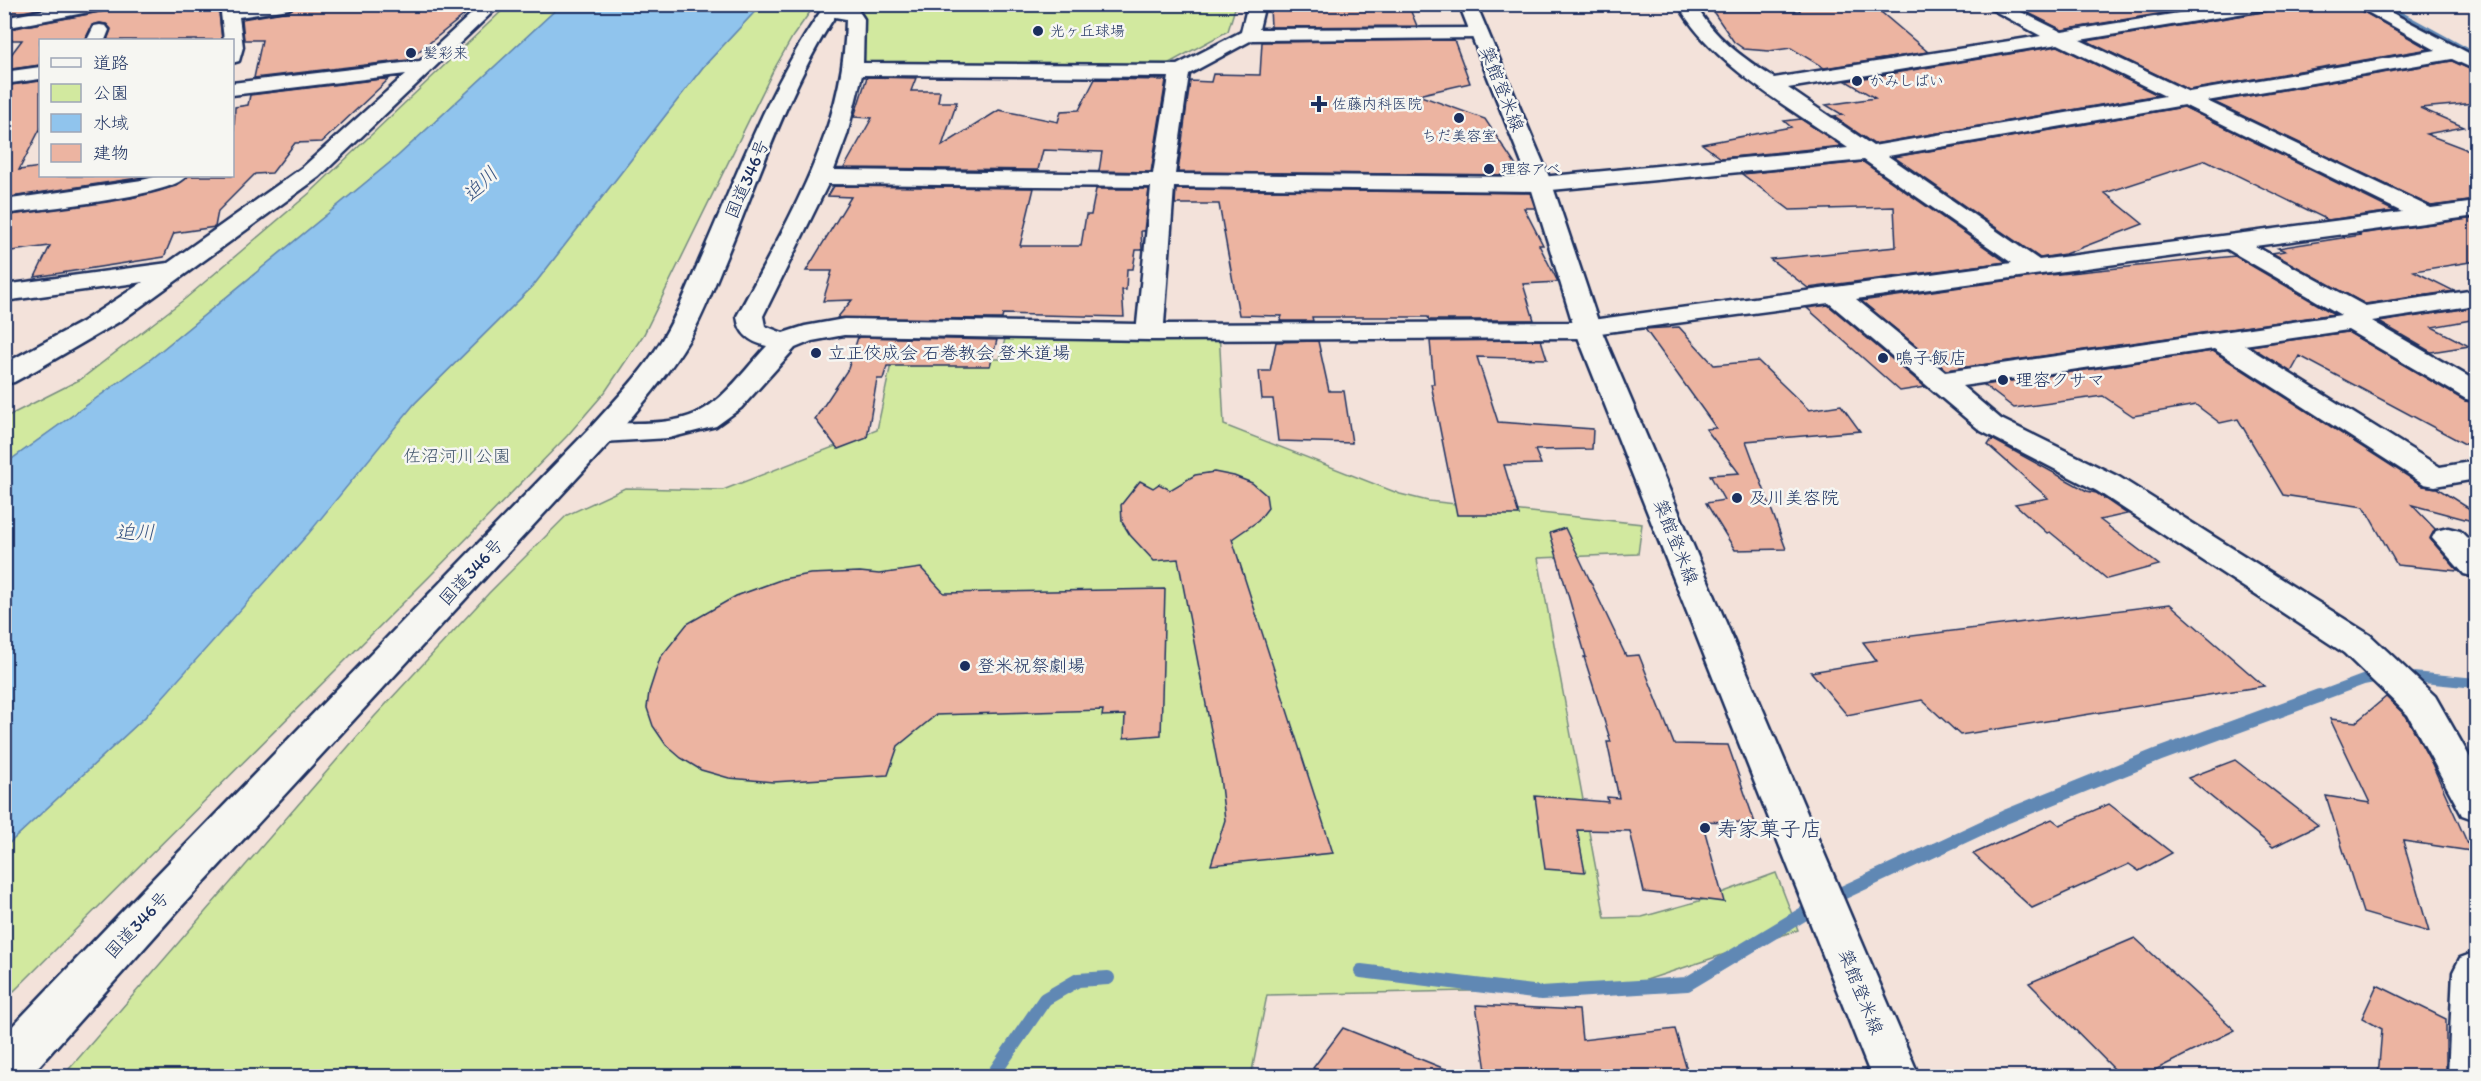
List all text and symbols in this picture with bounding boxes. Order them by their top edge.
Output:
place label: 光ヶ丘球場 [1050,22,1125,40]
marker: 光ヶ丘球場 [1031,24,1045,38]
legend [39,39,234,177]
street label: 築館登米線 [1475,43,1529,135]
place label: 髪彩来 [423,44,468,62]
marker: 髪彩来 [404,46,418,60]
text: 道路 [93,52,129,74]
place label: かみしばい [1869,72,1944,90]
marker: かみしばい [1850,74,1864,88]
text: 公園 [93,82,129,104]
marker: 佐藤内科医院 [1310,95,1328,113]
place label: 佐藤内科医院 [1332,95,1422,113]
marker: ちだ美容室 [1452,111,1466,125]
text: 水域 [93,112,129,134]
place label: ちだ美容室 [1421,127,1497,145]
street label: 国道346号 [720,136,774,222]
text: 建物 [93,142,129,164]
place label: 理容アベ [1501,160,1561,178]
water label: 迫川 [457,161,503,207]
marker: 理容アベ [1482,162,1496,176]
place label: 立正佼成会 石巻教会 登米道場 [828,342,1070,364]
marker: 立正佼成会 石巻教会 登米道場 [809,346,823,360]
place label: 鳴子飯店 [1895,347,1967,369]
marker: 鳴子飯店 [1876,351,1890,365]
place label: 理容クサマ [2015,369,2105,391]
marker: 理容クサマ [1996,373,2010,387]
park label: 佐沼河川公園 [403,445,511,467]
place label: 及川美容院 [1749,487,1839,509]
marker: 及川美容院 [1730,491,1744,505]
street label: 築館登米線 [1649,496,1703,588]
water label: 迫川 [115,520,155,544]
street label: 国道346号 [434,534,508,610]
place label: 登米祝祭劇場 [977,655,1085,677]
marker: 登米祝祭劇場 [958,659,972,673]
place label: 寿家菓子店 [1717,816,1822,841]
marker: 寿家菓子店 [1698,821,1712,835]
street label: 国道346号 [100,887,174,963]
street label: 築館登米線 [1834,946,1888,1038]

